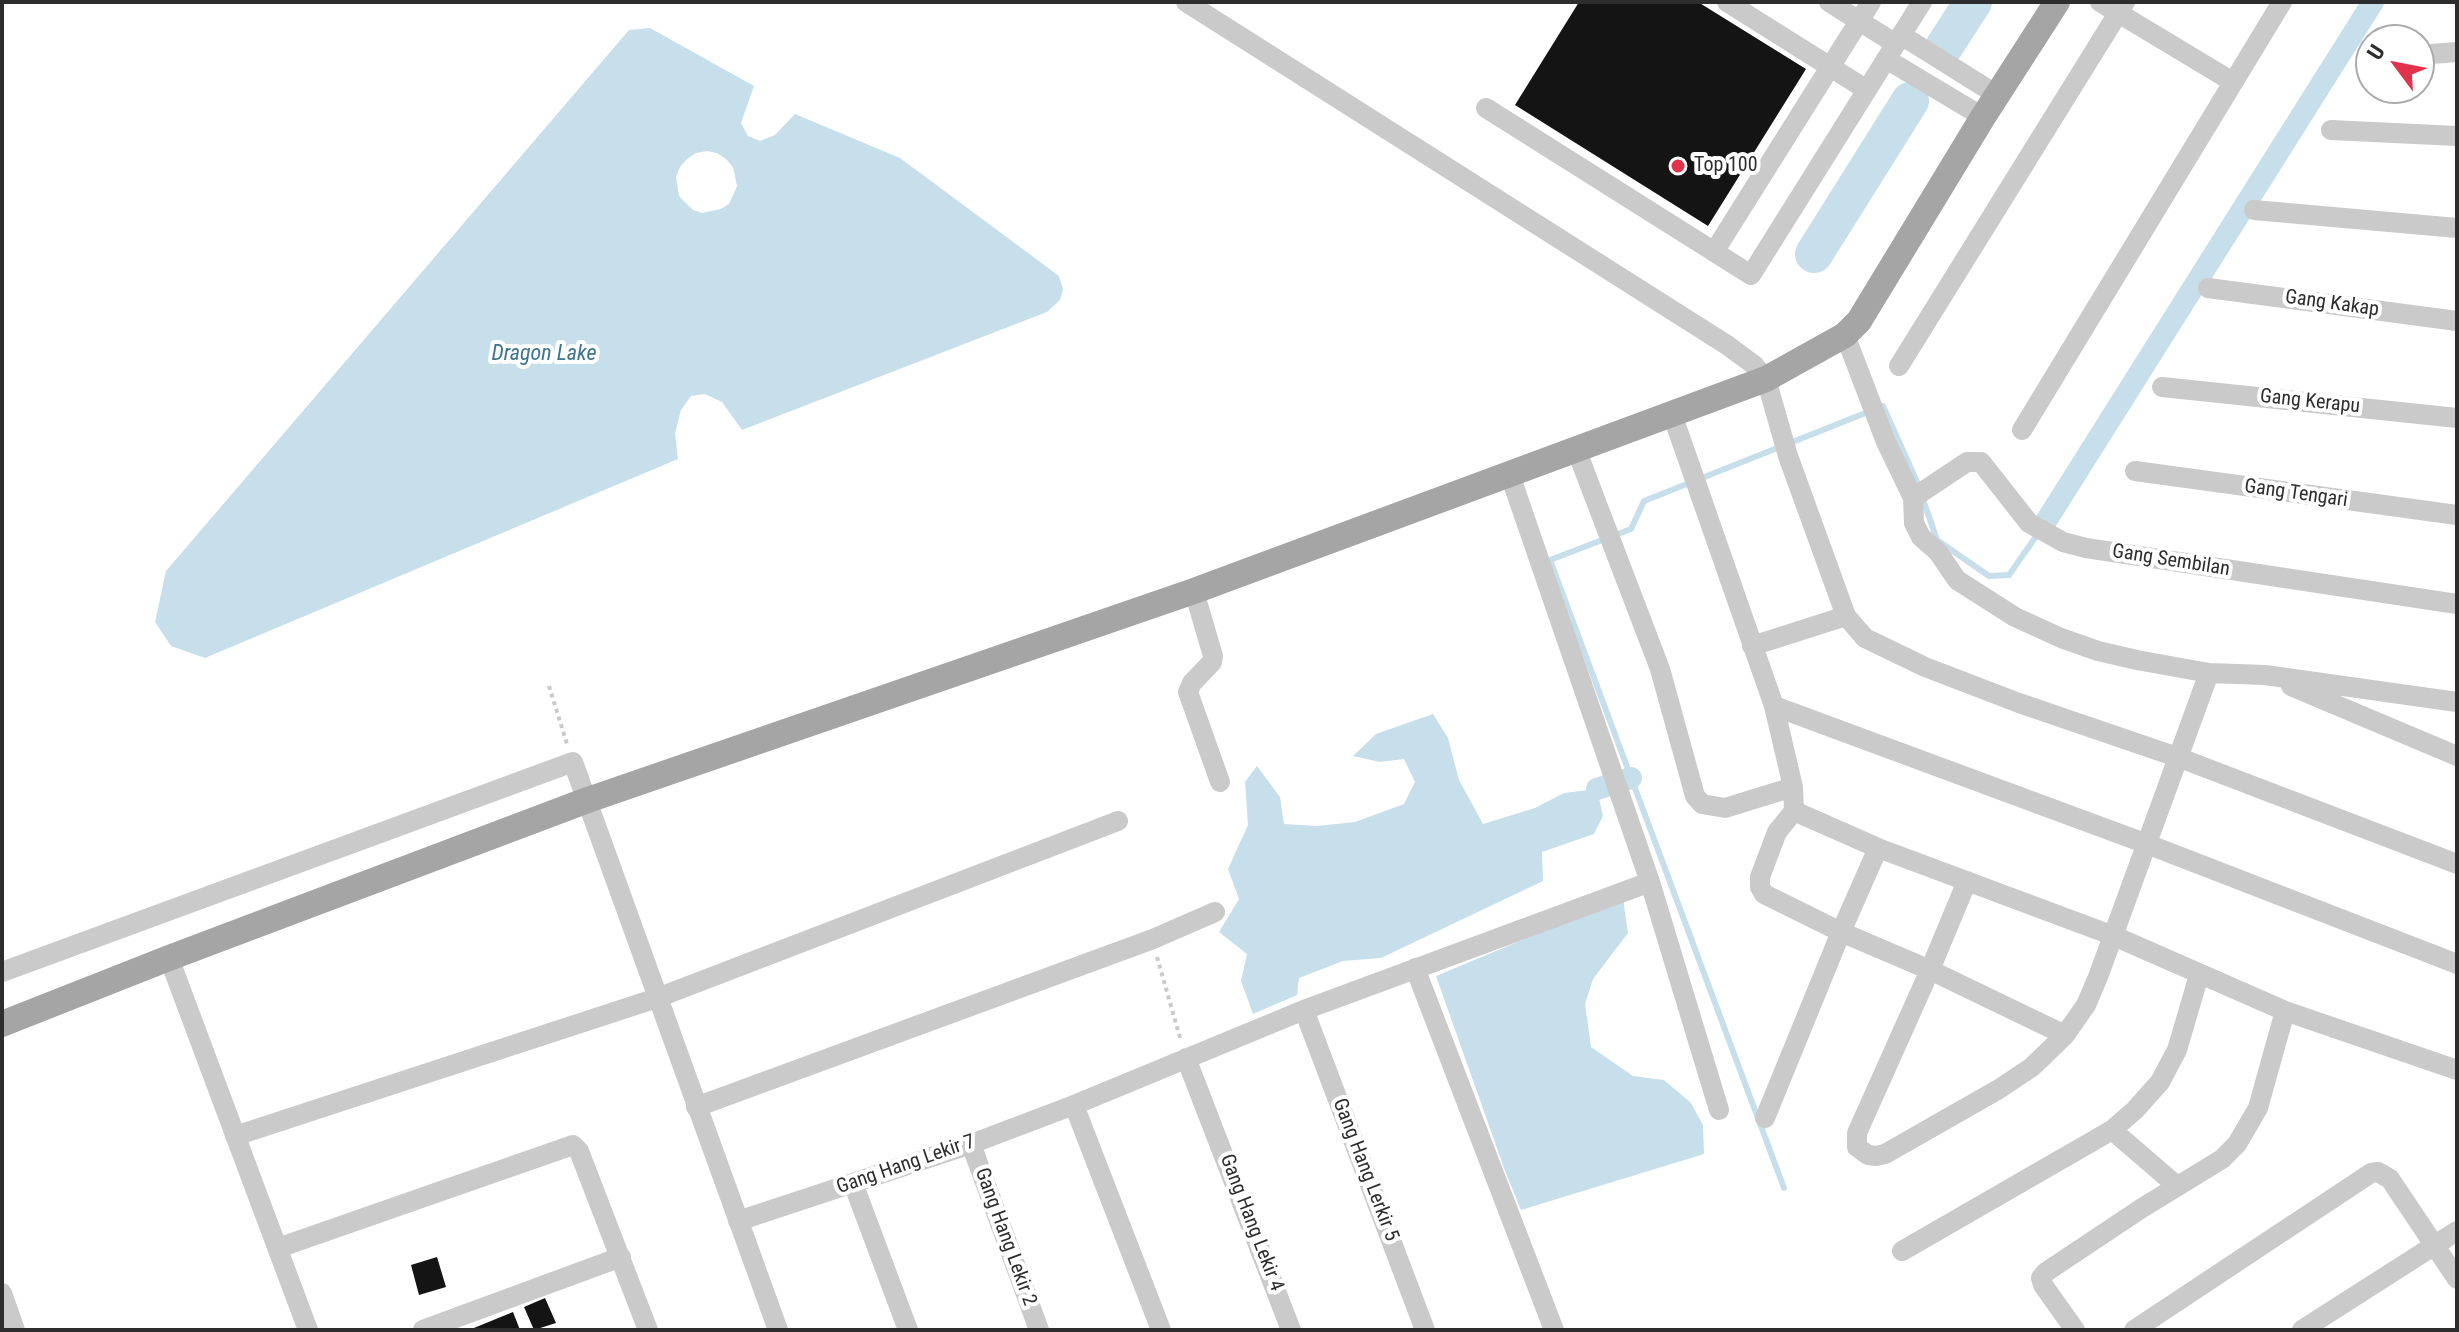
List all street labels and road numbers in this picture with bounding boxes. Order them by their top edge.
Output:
street label: Gang Kakap [2284,286,2380,322]
street label: Gang Kerapu [2259,385,2361,419]
street label: Gang Tengari [2243,475,2349,513]
street label: Gang Sembilan [2111,540,2231,582]
street label: Gang Hang Lerkir 5 [1327,1095,1403,1245]
street label: Gang Hang Lekir 7 [834,1130,978,1200]
street label: Gang Hang Lekir 4 [1214,1151,1288,1295]
street label: Gang Hang Lekir 2 [969,1165,1041,1309]

